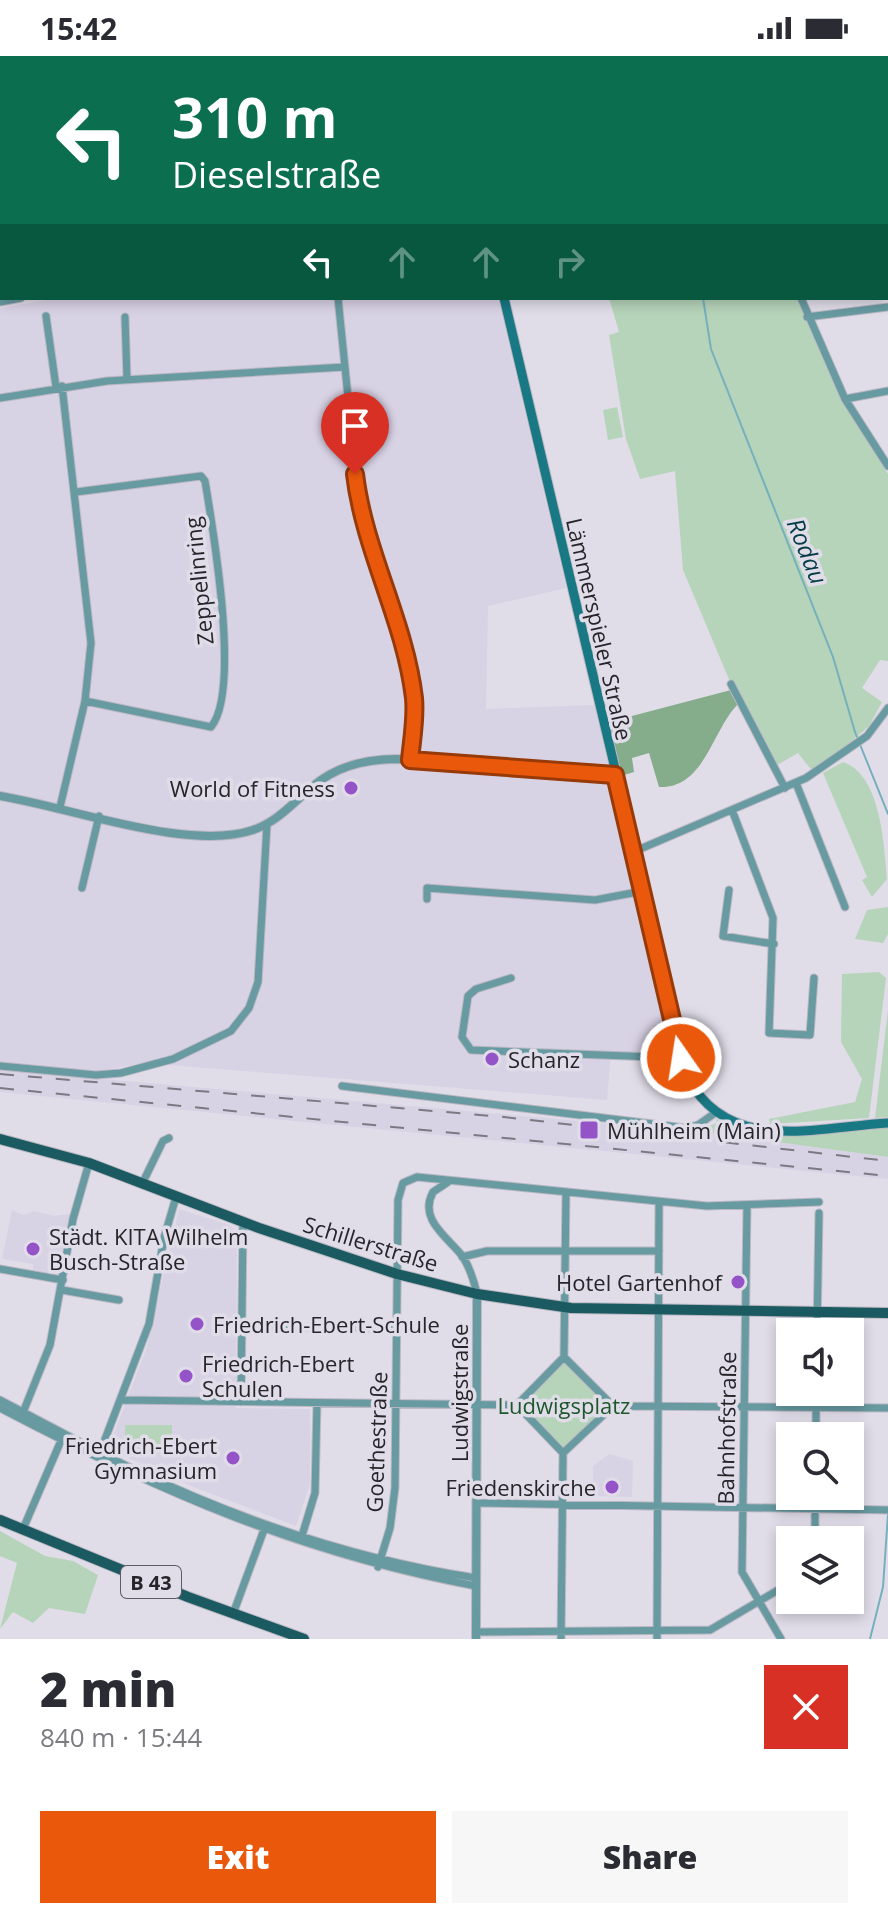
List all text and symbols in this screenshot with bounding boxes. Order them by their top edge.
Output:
text: 15:42 [40,8,117,49]
text: 310 m [172,78,338,154]
icon: left [40,88,144,192]
text: Dieselstraße [172,150,381,199]
icon: left [296,240,340,284]
icon: ahead [380,240,424,284]
icon: ahead [464,240,508,284]
icon: right [548,240,592,284]
pin [321,392,389,474]
icon: arrive [333,404,377,448]
water label: Rodau [780,513,836,589]
street label: Zeppelinring [176,515,220,647]
street label: Lämmerspieler Straße [560,515,640,743]
place label: World of Fitness [170,773,335,803]
marker: World of Fitness [342,779,360,797]
position arrow [639,1016,723,1100]
place label: Schanz [508,1044,580,1074]
marker: Schanz [483,1050,501,1068]
place label: Mühlheim (Main) [607,1115,781,1145]
marker: Mühlheim (Main) [578,1119,600,1141]
street label: Schillerstraße [300,1208,442,1278]
place label: Städt. KITA Wilhelm Busch-Straße [49,1221,248,1276]
marker: Städt. KITA Wilhelm Busch-Straße [24,1240,42,1258]
place label: Hotel Gartenhof [556,1267,724,1297]
marker: Hotel Gartenhof [729,1273,747,1291]
place label: Friedrich-Ebert-Schule [213,1309,440,1339]
marker: Friedrich-Ebert-Schule [188,1315,206,1333]
map controls [776,1318,864,1614]
button: sound [776,1318,864,1406]
street label: Ludwigstraße [444,1324,474,1462]
place label: Friedrich-Ebert Schulen [202,1348,354,1403]
street label: Bahnhofstraße [710,1351,742,1505]
marker: Friedrich-Ebert Schulen [177,1367,195,1385]
street label: Goethestraße [359,1371,393,1513]
park label: Ludwigsplatz [498,1390,630,1420]
button: search [776,1422,864,1510]
place label: Friedrich-Ebert Gymnasium [65,1430,217,1485]
marker: Friedrich-Ebert Gymnasium [224,1449,242,1467]
place label: Friedenskirche [445,1472,596,1502]
marker: Friedenskirche [603,1478,621,1496]
button: layers [776,1526,864,1614]
road number: B 43 [121,1566,181,1598]
text: 2 min [40,1656,176,1721]
button: close [764,1665,848,1749]
text: 840 m · 15:44 [40,1719,202,1755]
button: Exit [40,1811,436,1903]
button: Share [452,1811,848,1903]

